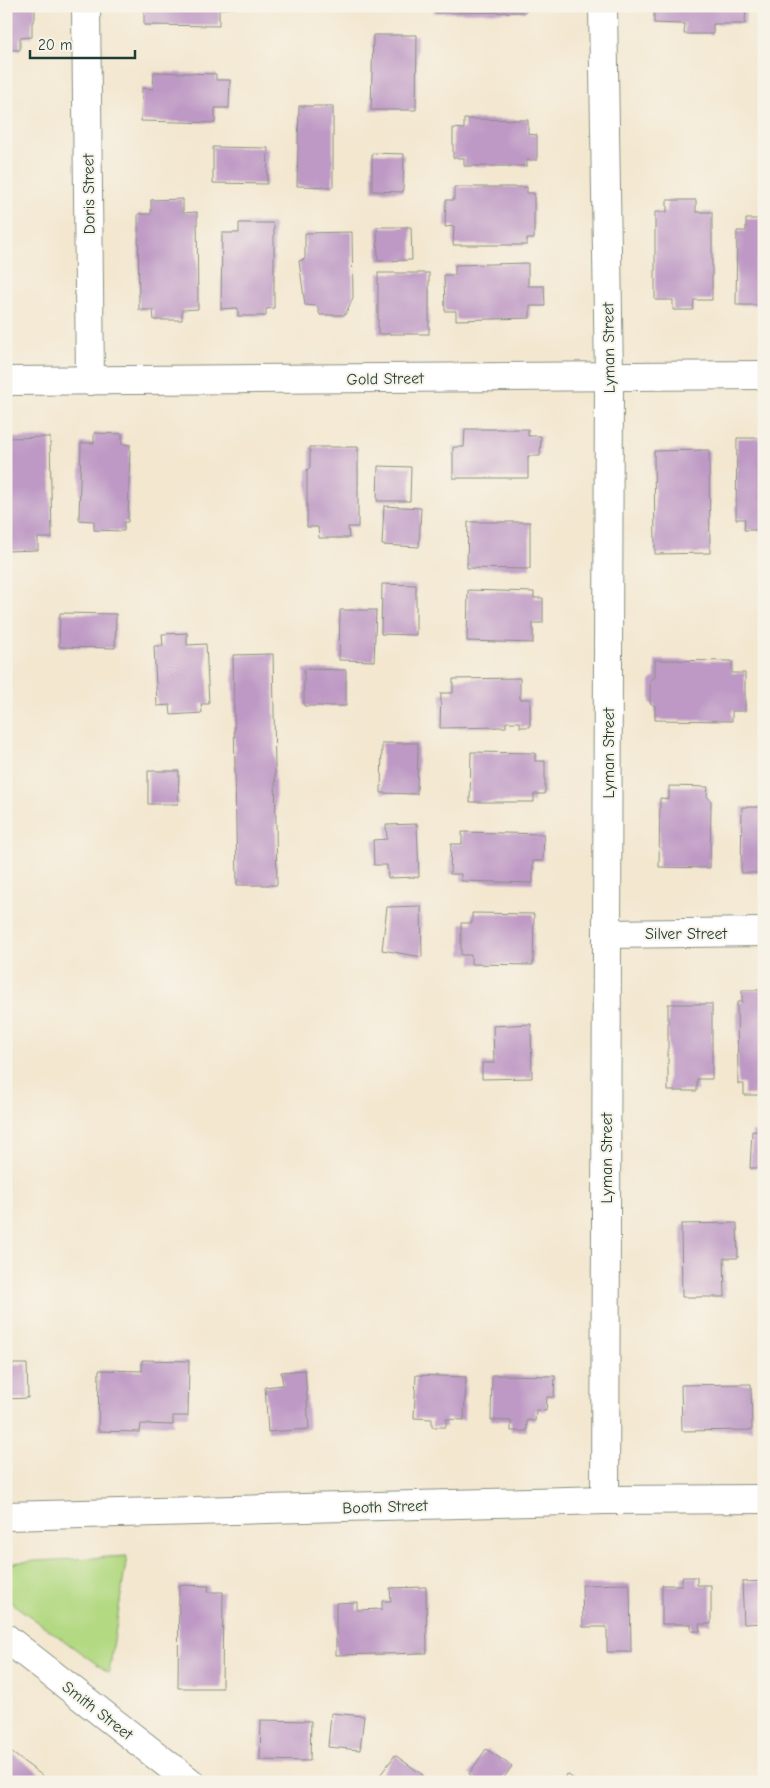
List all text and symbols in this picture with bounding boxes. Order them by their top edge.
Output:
scale bar [30,28,135,60]
text: 20 m [38,36,72,54]
street label: Doris Street [79,153,99,234]
street label: Lyman Street [599,302,619,394]
street label: Gold Street [346,369,424,389]
street label: Lyman Street [600,707,618,798]
street label: Silver Street [645,925,727,943]
street label: Lyman Street [598,1112,616,1203]
street label: Booth Street [342,1497,428,1517]
street label: Smith Street [59,1678,136,1744]

